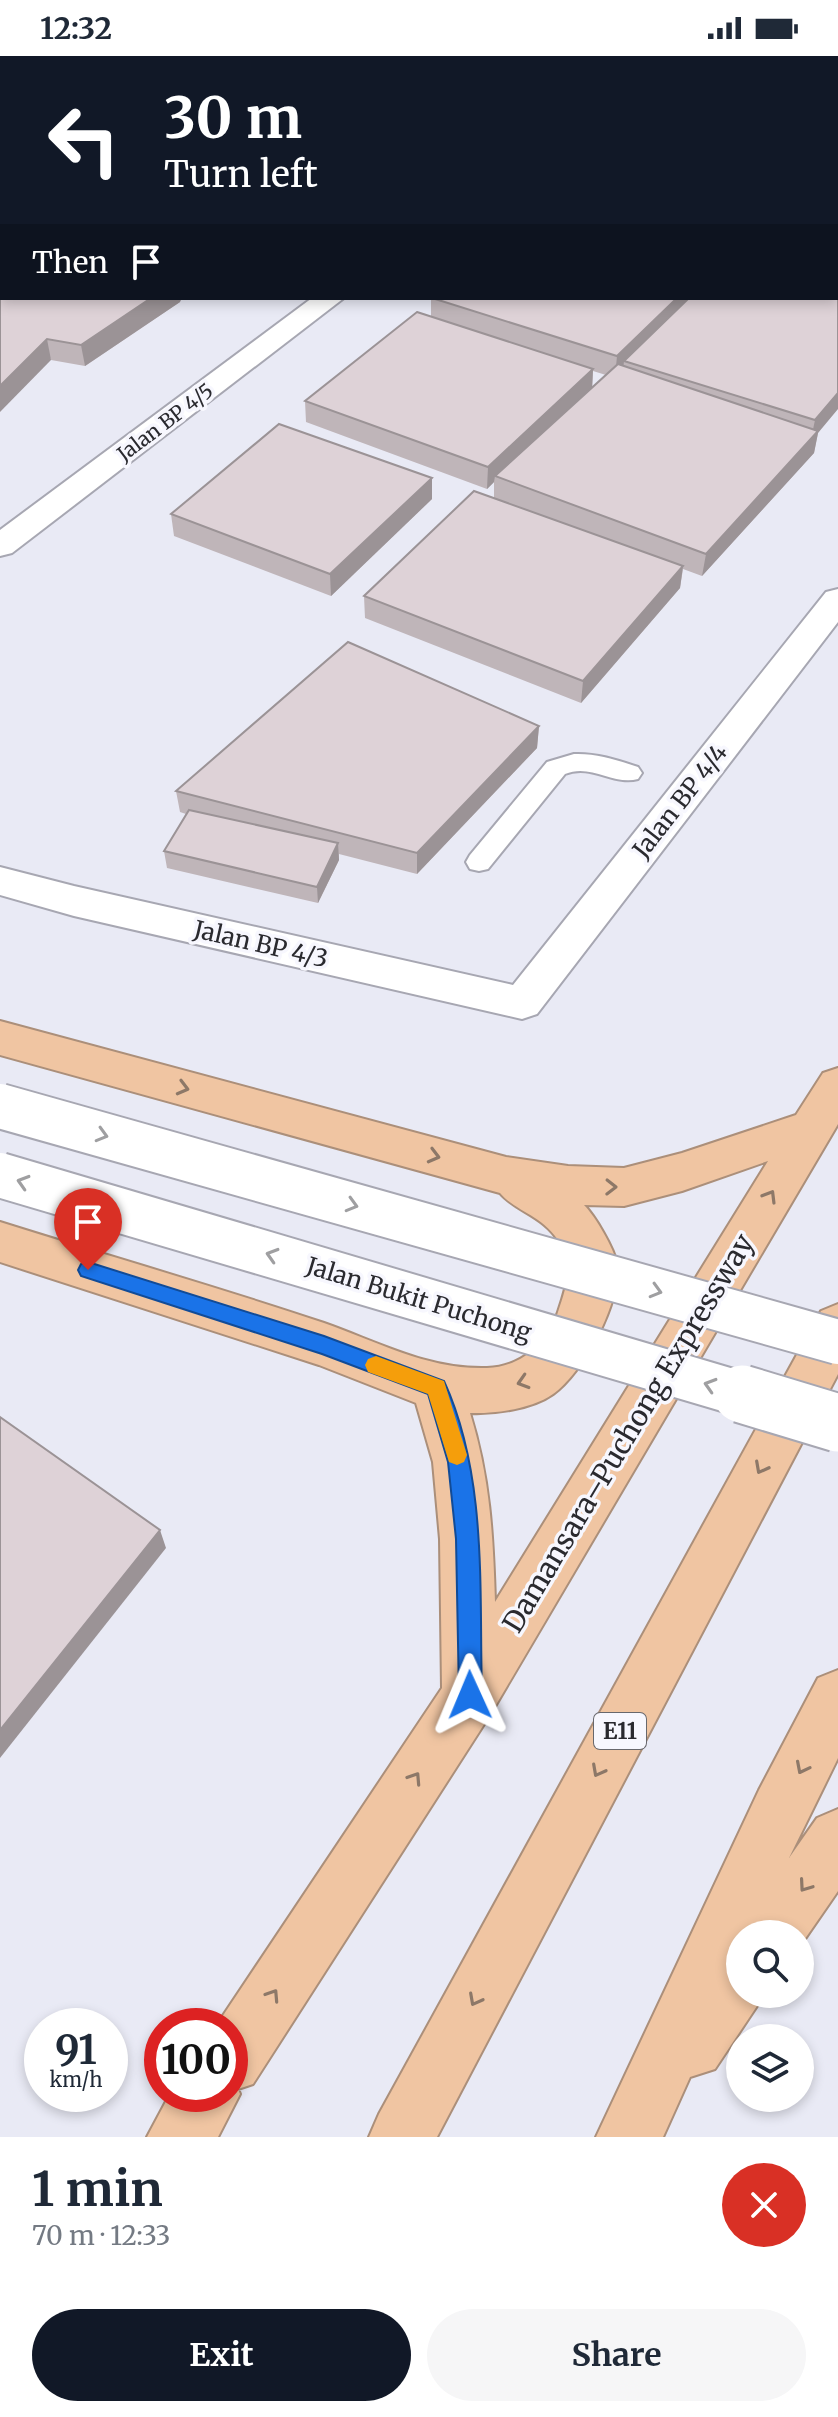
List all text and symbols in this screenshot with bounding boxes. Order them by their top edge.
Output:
text: 12:32 [40,9,112,47]
text: 30 m [164,83,302,153]
icon: left [32,88,136,192]
text: Turn left [164,152,318,197]
icon: arrive [124,240,168,284]
text: Then [32,243,108,281]
street label: Jalan BP 4/5 [111,378,218,467]
street label: Jalan BP 4/4 [625,738,734,865]
street label: Jalan BP 4/3 [190,913,331,974]
one-way arrow [176,1079,190,1095]
one-way arrow [95,1125,108,1142]
one-way arrow [427,1147,441,1164]
one-way arrow [17,1175,30,1191]
one-way arrow [605,1178,618,1195]
pin [54,1188,122,1270]
one-way arrow [761,1190,776,1205]
one-way arrow [345,1196,359,1212]
icon: arrive [66,1200,110,1244]
street label: Damansara–Puchong Expressway [494,1227,762,1639]
one-way arrow [266,1248,280,1264]
street label: Jalan Bukit Puchong [302,1250,536,1348]
one-way arrow [649,1282,663,1298]
one-way arrow [517,1373,530,1389]
one-way arrow [703,1378,717,1394]
one-way arrow [756,1460,771,1475]
position arrow [428,1653,512,1737]
road number: E11 [594,1713,646,1749]
one-way arrow [797,1759,812,1774]
one-way arrow [593,1763,608,1778]
one-way arrow [406,1772,421,1787]
one-way arrow [800,1878,815,1892]
map controls [726,1920,814,2112]
button: search [726,1920,814,2008]
one-way arrow [263,1990,278,2004]
one-way arrow [469,1992,485,2006]
speed limit sign: 100 [144,2008,248,2112]
button: layers [726,2024,814,2112]
text: 91 [55,2025,97,2075]
text: km/h [50,2067,102,2092]
text: 1 min [32,2159,163,2219]
button: close [722,2163,806,2247]
text: 70 m · 12:33 [32,2219,170,2252]
button: Exit [32,2309,411,2401]
button: Share [427,2309,806,2401]

